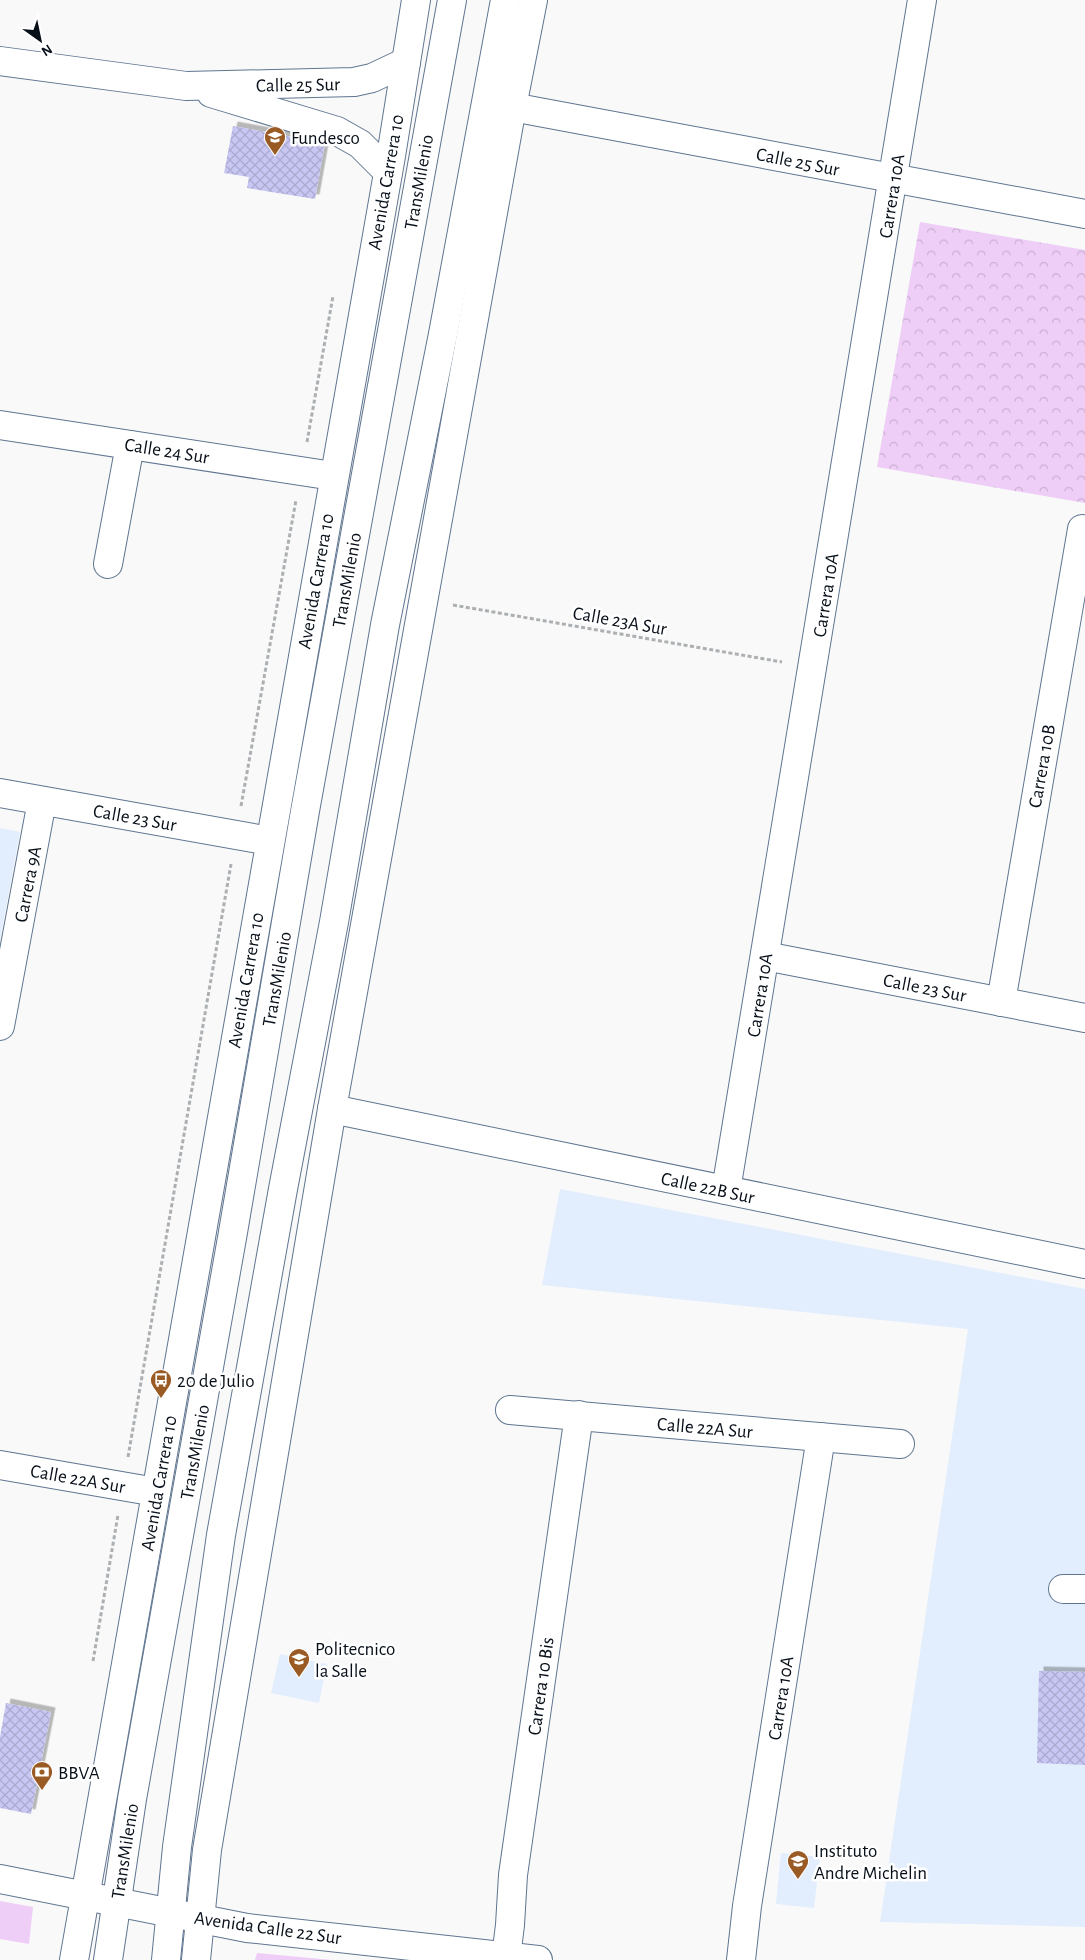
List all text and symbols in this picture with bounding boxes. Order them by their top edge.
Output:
north arrow [15,15,65,65]
text: N [39,42,54,59]
street label: Calle 25 Sur [256,75,340,96]
street label: Avenida Carrera 10 [365,113,408,251]
school or university icon: Fundesco [263,125,287,156]
place label: Fundesco [291,129,360,148]
street label: TransMilenio [402,133,437,231]
street label: Calle 25 Sur [755,145,841,180]
street label: Carrera 10A [876,153,909,240]
street label: Calle 24 Sur [123,435,210,468]
street label: Avenida Carrera 10 [295,512,338,650]
street label: TransMilenio [330,531,365,629]
street label: Carrera 10A [810,552,843,639]
street label: Calle 23A Sur [571,604,668,639]
street label: Carrera 10B [1026,723,1059,809]
street label: Calle 23 Sur [92,802,178,835]
street label: Carrera 9A [12,845,45,924]
street label: Avenida Carrera 10 [225,911,268,1049]
street label: TransMilenio [260,930,295,1028]
street label: Carrera 10A [744,952,777,1039]
street label: Calle 23 Sur [882,971,968,1006]
street label: Calle 22B Sur [659,1169,756,1208]
bus stop icon: 20 de Julio [149,1368,173,1399]
place label: 20 de Julio [177,1372,255,1391]
street label: TransMilenio [178,1403,213,1501]
street label: Avenida Carrera 10 [138,1414,181,1552]
street label: Calle 22A Sur [656,1415,753,1442]
street label: Calle 22A Sur [29,1462,127,1497]
street label: Carrera 10 Bis [525,1636,558,1736]
place label: Politecnico la Salle [315,1640,395,1681]
school or university icon: Politecnico la Salle [287,1647,311,1678]
street label: Carrera 10A [765,1655,798,1742]
bank icon: BBVA [30,1760,54,1791]
place label: BBVA [58,1764,100,1783]
street label: TransMilenio [109,1802,142,1900]
place label: Instituto Andre Michelin [814,1842,927,1883]
school or university icon: Instituto Andre Michelin [786,1849,810,1880]
street label: Avenida Calle 22 Sur [193,1909,343,1948]

